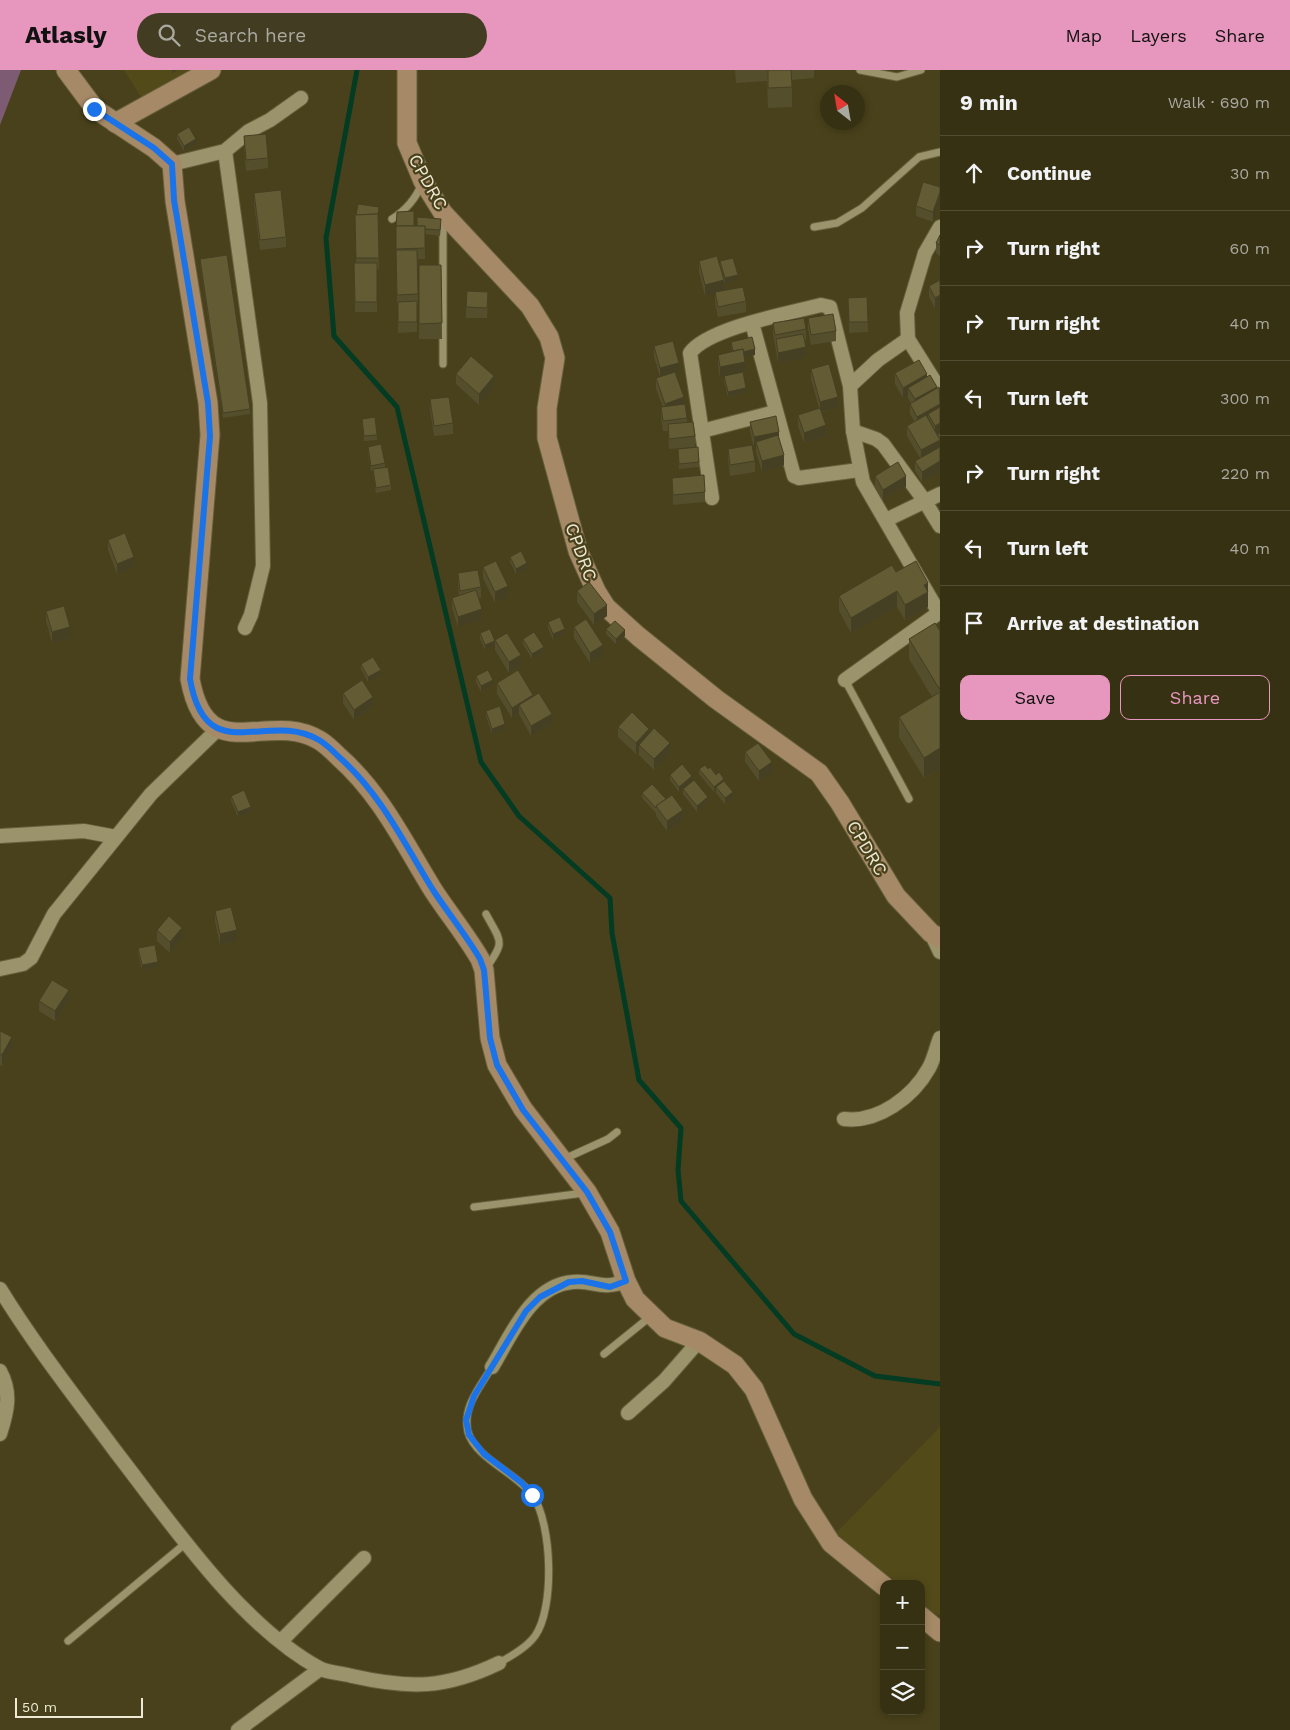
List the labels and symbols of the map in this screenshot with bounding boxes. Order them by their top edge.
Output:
north arrow [820,85,865,130]
route end [83,98,106,121]
street label: CPDRC [405,150,452,213]
street label: CPDRC [561,520,602,584]
street label: CPDRC [843,816,892,879]
route start [521,1484,544,1507]
scale bar [15,1695,142,1718]

